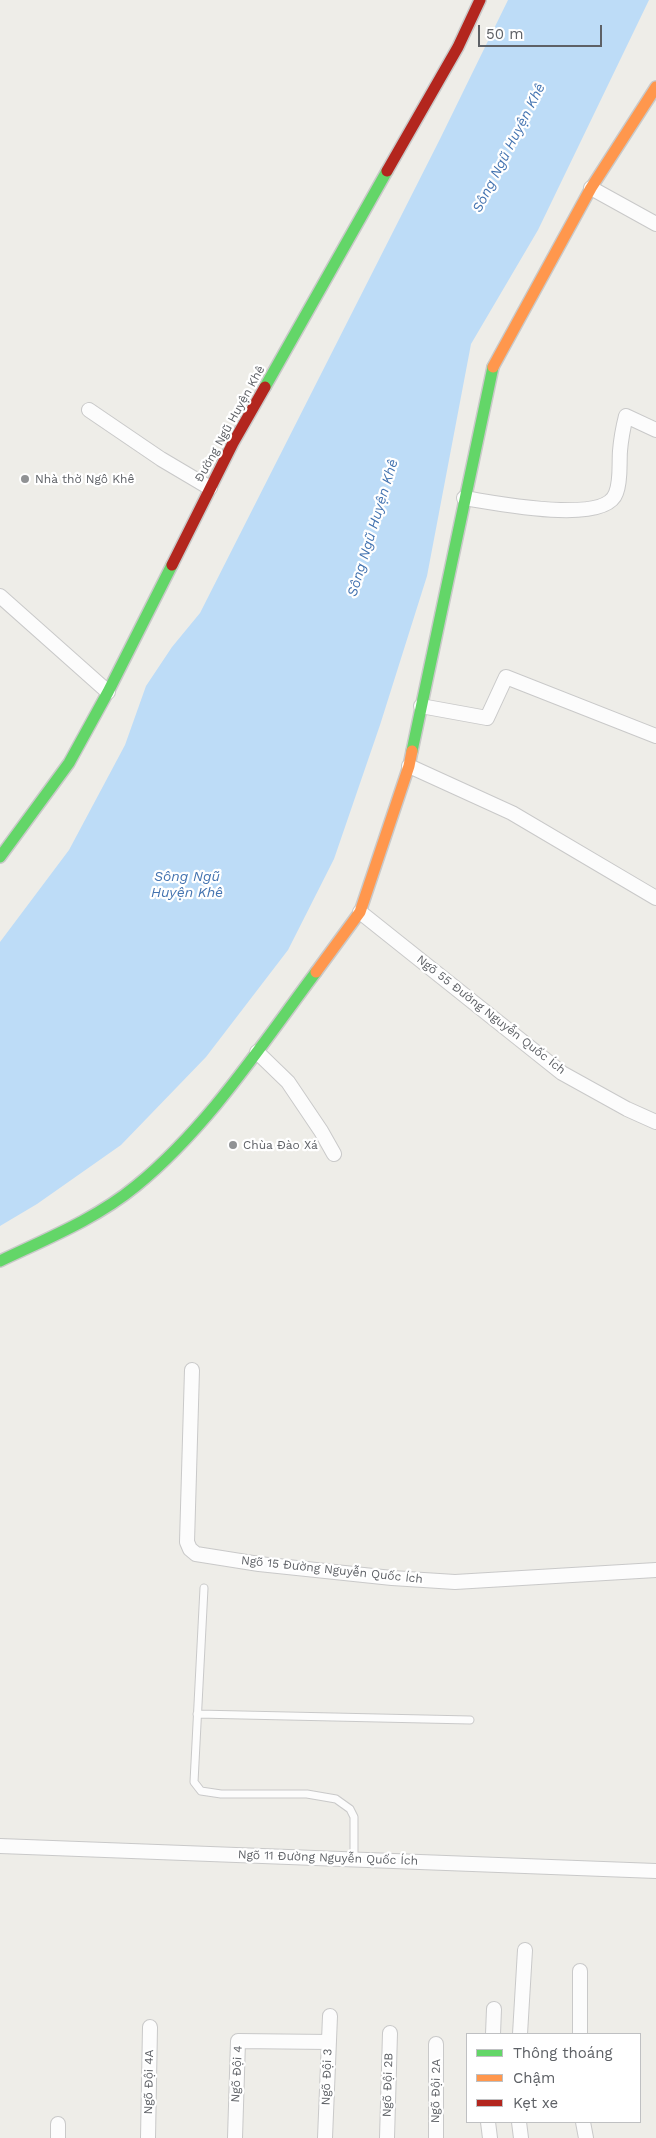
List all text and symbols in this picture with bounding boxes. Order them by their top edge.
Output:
scale bar [481,15,605,47]
text: 50 m [486,25,523,43]
water label: Sông Ngũ Huyện Khê [469,81,549,215]
street label: Đường Ngũ Huyện Khê [192,363,268,485]
water label: Sông Ngũ Huyện Khê [344,457,402,599]
place label: Nhà thờ Ngô Khê [35,472,134,486]
marker: Nhà thờ Ngô Khê [19,473,31,485]
water label: Sông Ngũ Huyện Khê [151,869,223,902]
street label: Ngõ 55 Đường Nguyễn Quốc Ích [414,952,568,1078]
place label: Chùa Đào Xá [243,1138,318,1152]
marker: Chùa Đào Xá [227,1139,239,1151]
street label: Ngõ 15 Đường Nguyễn Quốc Ích [240,1553,424,1587]
street label: Ngõ 11 Đường Nguyễn Quốc Ích [238,1848,418,1868]
legend [466,2033,641,2123]
text: Thông thoáng [513,2044,612,2062]
street label: Ngõ Đội 4 [228,2045,246,2103]
street label: Ngõ Đội 3 [319,2048,335,2106]
street label: Ngõ Đội 4A [141,2049,157,2115]
street label: Ngõ Đội 2B [380,2053,396,2117]
street label: Ngõ Đội 2A [428,2059,444,2123]
text: Chậm [513,2069,555,2087]
text: Kẹt xe [513,2094,558,2112]

